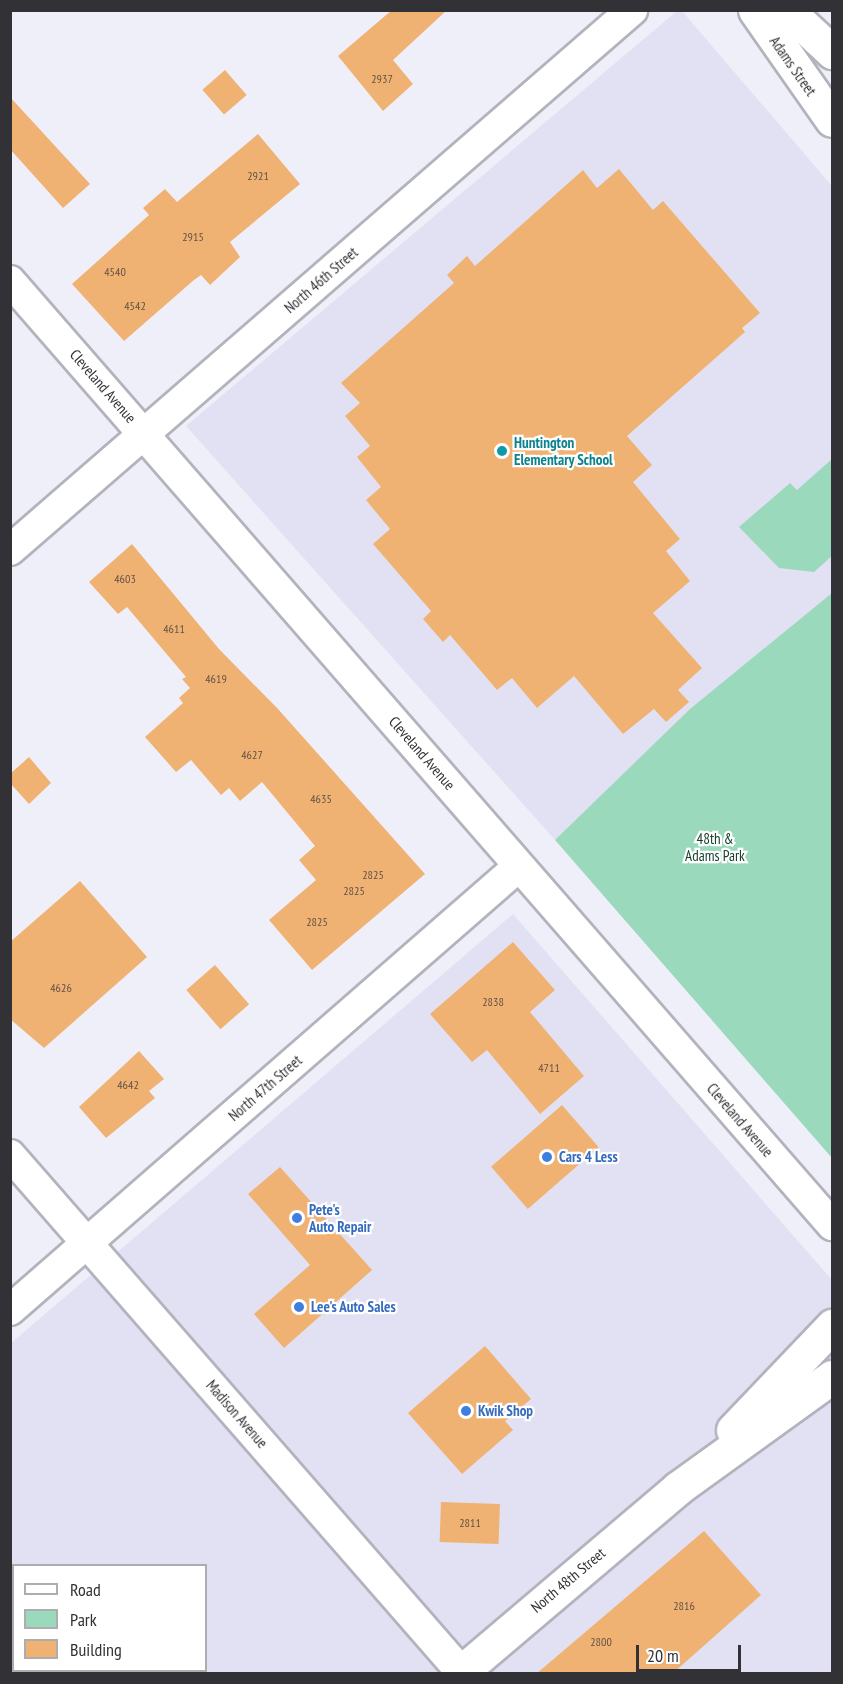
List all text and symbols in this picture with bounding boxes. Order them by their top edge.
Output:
street label: Adams Street [766,33,820,99]
house number: 2937 [371,72,393,86]
house number: 2921 [247,169,269,183]
house number: 2915 [182,230,204,244]
street label: North 46th Street [281,243,361,317]
house number: 4540 [104,265,126,279]
house number: 4542 [124,299,146,313]
street label: Cleveland Avenue [66,345,140,427]
place label: Huntington Elementary School [514,433,613,468]
marker: Huntington Elementary School [495,444,509,458]
house number: 4603 [114,572,136,586]
house number: 4611 [163,622,185,636]
house number: 4619 [205,672,227,686]
street label: Cleveland Avenue [385,712,459,794]
house number: 4627 [241,748,263,762]
house number: 4635 [310,792,332,806]
park label: 48th & Adams Park [685,829,745,864]
house number: 2825 [362,868,384,882]
house number: 2825 [343,884,365,898]
house number: 2825 [306,915,328,929]
house number: 4626 [50,981,72,995]
house number: 2838 [482,995,504,1009]
street label: North 47th Street [225,1051,305,1125]
house number: 4711 [538,1061,560,1075]
house number: 4642 [117,1078,139,1092]
street label: Cleveland Avenue [703,1079,777,1161]
place label: Cars 4 Less [559,1148,618,1166]
marker: Cars 4 Less [540,1150,554,1164]
place label: Pete's Auto Repair [309,1200,371,1235]
marker: Pete's Auto Repair [290,1211,304,1225]
place label: Lee's Auto Sales [311,1298,396,1316]
marker: Lee's Auto Sales [292,1300,306,1314]
street label: Madison Avenue [202,1376,272,1452]
place label: Kwik Shop [478,1402,533,1420]
marker: Kwik Shop [459,1404,473,1418]
house number: 2811 [459,1516,481,1530]
street label: North 48th Street [527,1544,609,1616]
legend [12,1564,207,1672]
text: Road [70,1578,101,1601]
house number: 2816 [673,1599,695,1613]
text: Park [70,1608,97,1631]
scale bar [639,1633,744,1671]
house number: 2800 [590,1635,612,1649]
text: Building [70,1638,122,1661]
text: 20 m [647,1644,679,1667]

